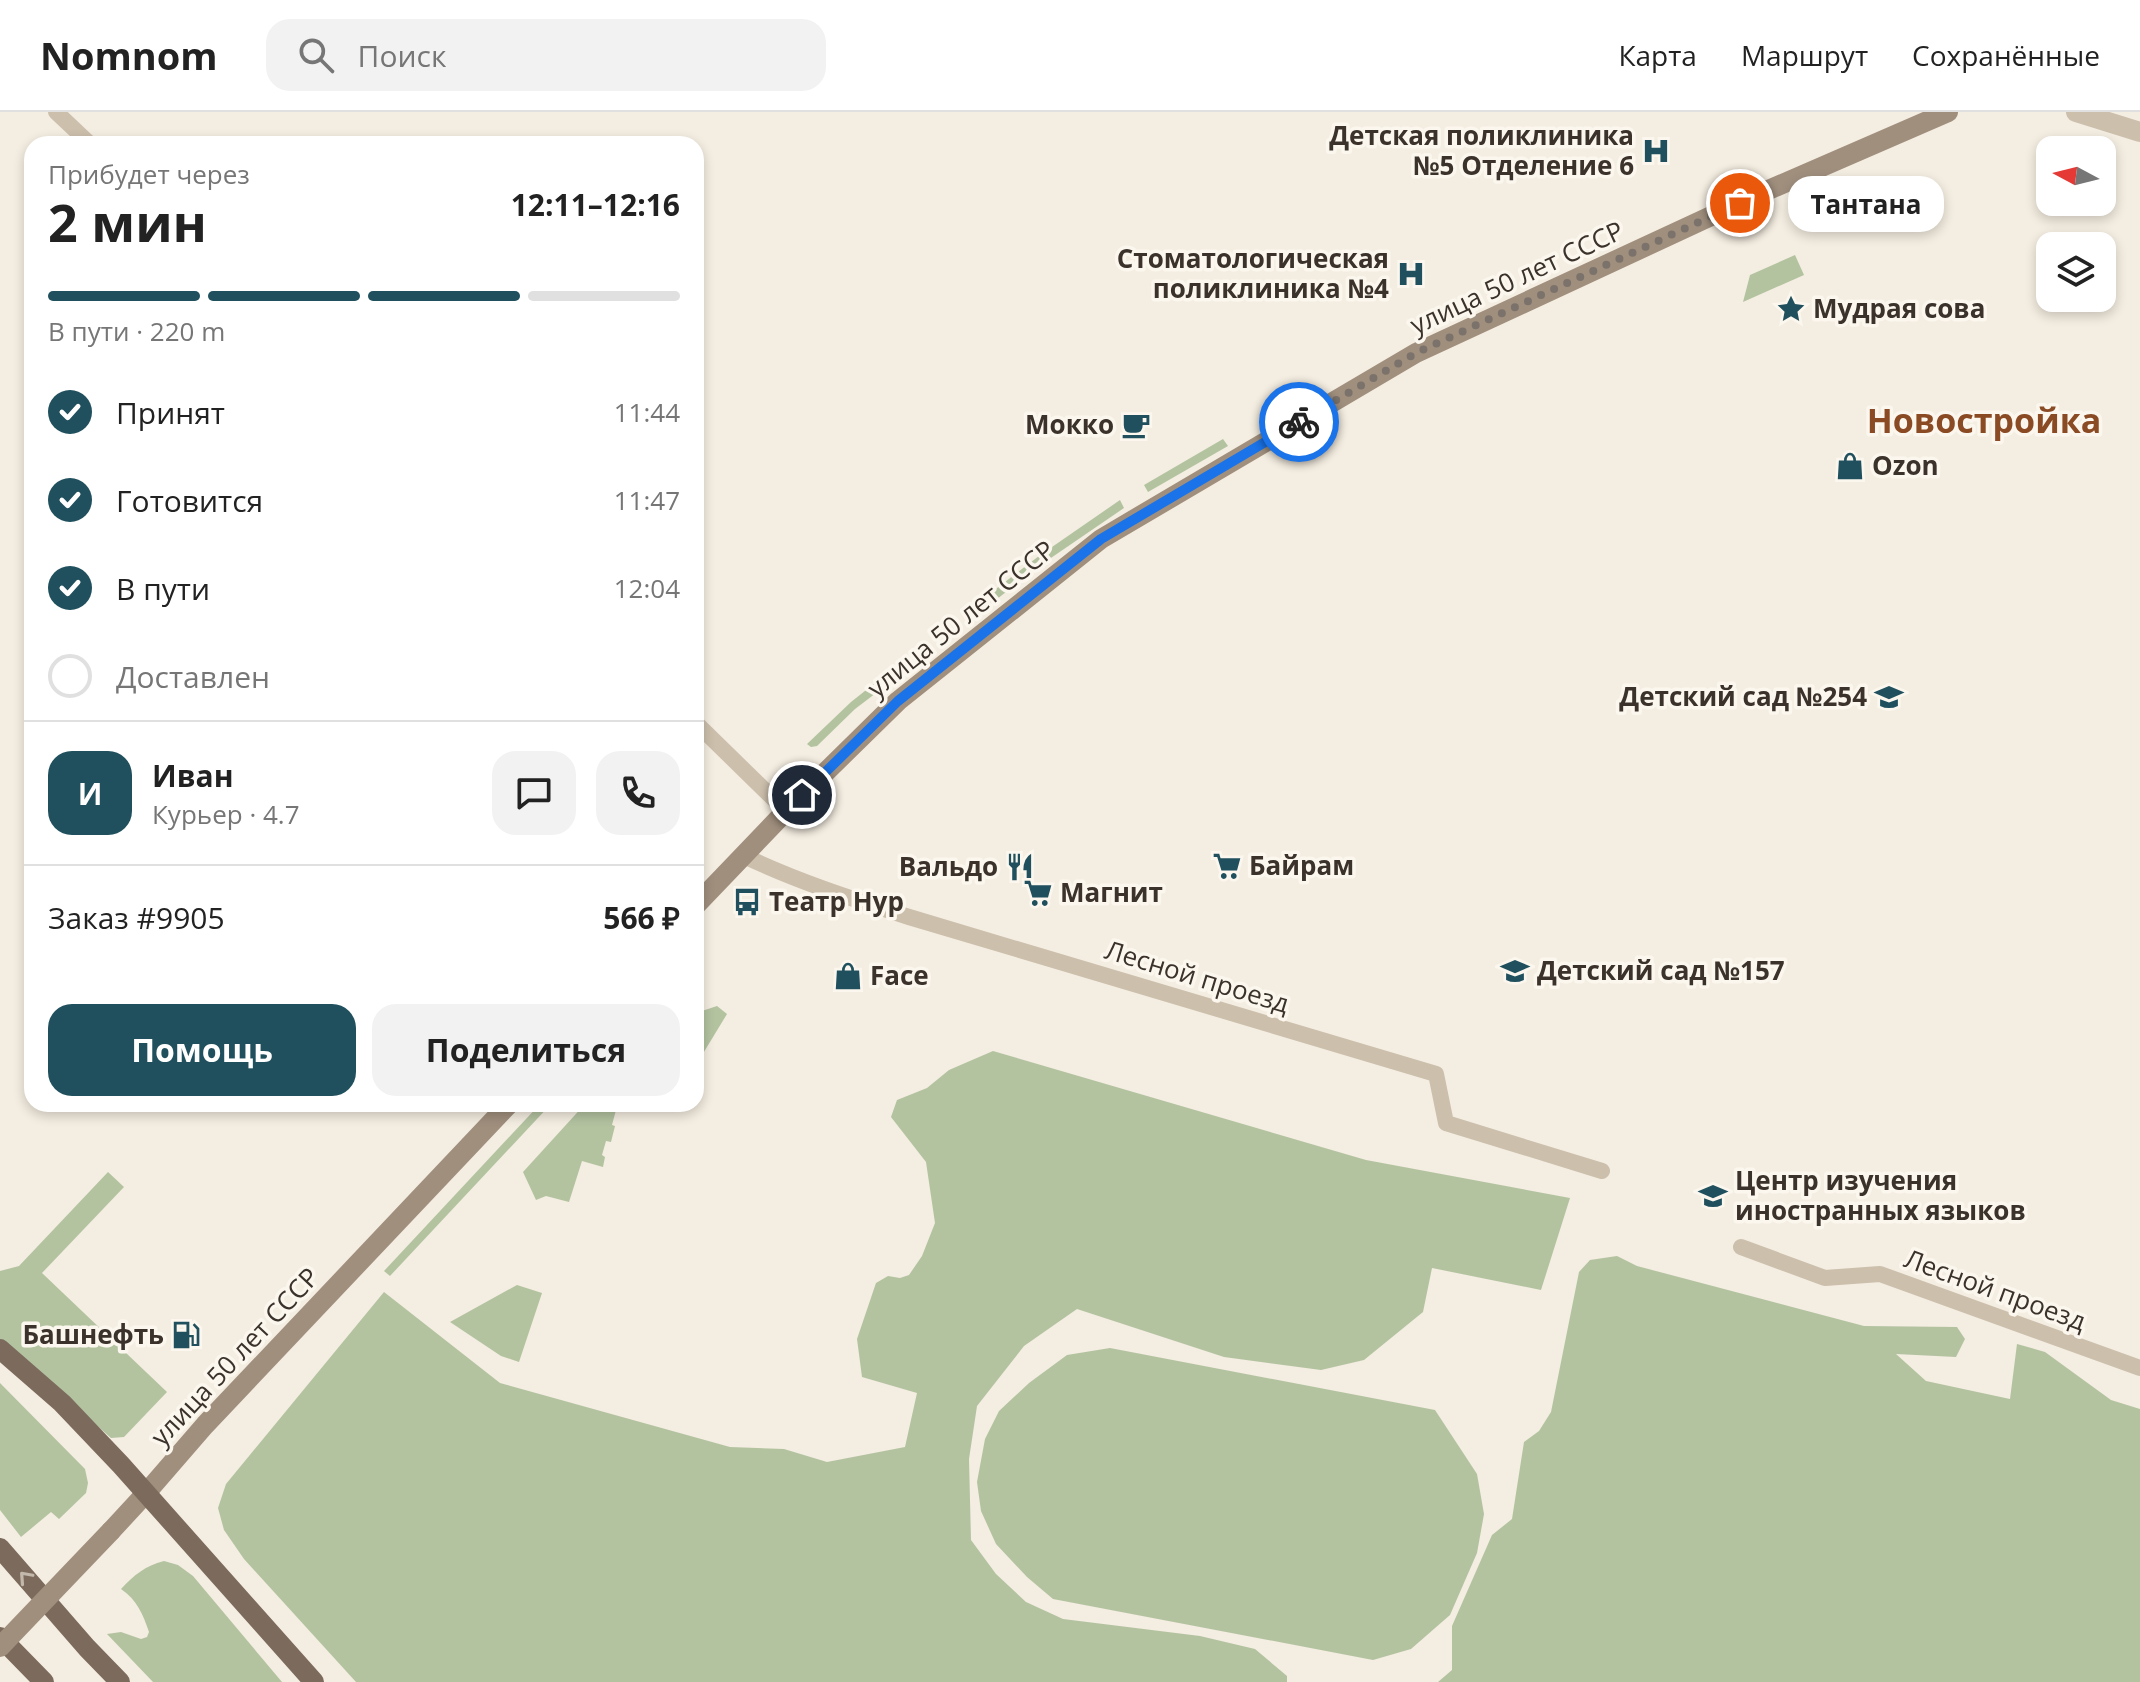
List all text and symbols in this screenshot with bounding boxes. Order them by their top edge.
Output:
search box [266,19,826,91]
text: Nomnom [40,29,218,81]
icon: search [294,33,338,77]
text: Поиск [358,35,446,76]
text: Карта [1618,36,1697,74]
text: Маршрут [1741,36,1868,74]
text: Сохранённые [1912,36,2100,74]
place label: Детская поликлиника №5 Отделение 6 [1329,117,1634,183]
hospital icon: Детская поликлиника №5 Отделение 6 [1641,136,1671,166]
north arrow [2036,136,2116,216]
map controls [2036,136,2116,312]
text: Прибудет через [48,156,250,192]
pin [1706,169,1774,237]
callout: Тантана [1788,175,1944,231]
icon: bag [1718,181,1762,225]
text: 12:11–12:16 [511,184,680,225]
text: 2 мин [48,186,207,257]
text: Тантана [1811,186,1921,222]
street label: улица 50 лет СССР [1404,212,1629,342]
button: layers [2036,232,2116,312]
place label: Стоматологическая поликлиника №4 [1117,240,1389,306]
hospital icon: Стоматологическая поликлиника №4 [1396,259,1426,289]
place label: Мудрая сова [1813,290,1985,326]
place icon: Мудрая сова [1776,294,1806,324]
text: В пути · 220 m [48,313,225,349]
courier [1259,382,1339,462]
icon: check [48,390,92,434]
text: Принят [116,392,225,433]
text: 11:44 [614,394,680,430]
district label: Новостройка [1867,397,2101,443]
icon: bike [1277,400,1321,444]
place label: Мокко [1025,406,1114,442]
cafe icon: Мокко [1121,410,1151,440]
place label: Ozon [1872,447,1939,483]
shop icon: Ozon [1835,451,1865,481]
icon: check [48,478,92,522]
text: Готовится [116,480,263,521]
text: 11:47 [614,482,680,518]
street label: улица 50 лет СССР [859,531,1062,705]
icon: check [48,566,92,610]
text: В пути [116,568,210,609]
text: 12:04 [614,570,680,606]
text: Доставлен [116,656,270,697]
place label: Детский сад №254 [1619,678,1867,714]
school or university icon: Детский сад №254 [1874,682,1904,712]
button: chat [492,751,576,835]
button: phone [596,751,680,835]
text: Иван [152,755,234,796]
pin [768,761,836,829]
text: И [78,773,102,814]
icon: home [780,773,824,817]
text: Курьер · 4.7 [152,796,300,832]
place label: Байрам [1249,847,1354,883]
place label: Вальдо [899,848,998,884]
supermarket icon: Байрам [1212,851,1242,881]
restaurant icon: Вальдо [1005,852,1035,882]
place label: Магнит [1060,874,1163,910]
supermarket icon: Магнит [1023,878,1053,908]
place label: Театр Нур [769,883,904,919]
bus stop icon: Театр Нур [732,887,762,917]
text: Заказ #9905 [48,897,225,938]
text: 566 ₽ [603,897,680,938]
street label: Лесной проезд [1101,931,1294,1021]
place label: Детский сад №157 [1537,952,1785,988]
school or university icon: Детский сад №157 [1500,956,1530,986]
place label: Face [870,957,929,993]
shop icon: Face [833,961,863,991]
button: Помощь [48,1004,356,1096]
button: Поделиться [372,1004,680,1096]
place label: Центр изучения иностранных языков [1735,1162,2026,1228]
school or university icon: Центр изучения иностранных языков [1698,1181,1728,1211]
street label: Лесной проезд [1900,1240,2091,1339]
street label: улица 50 лет СССР [142,1259,326,1453]
place label: Башнефть [22,1316,164,1352]
fuel station icon: Башнефть [171,1320,201,1350]
one-way arrow [20,1572,34,1587]

